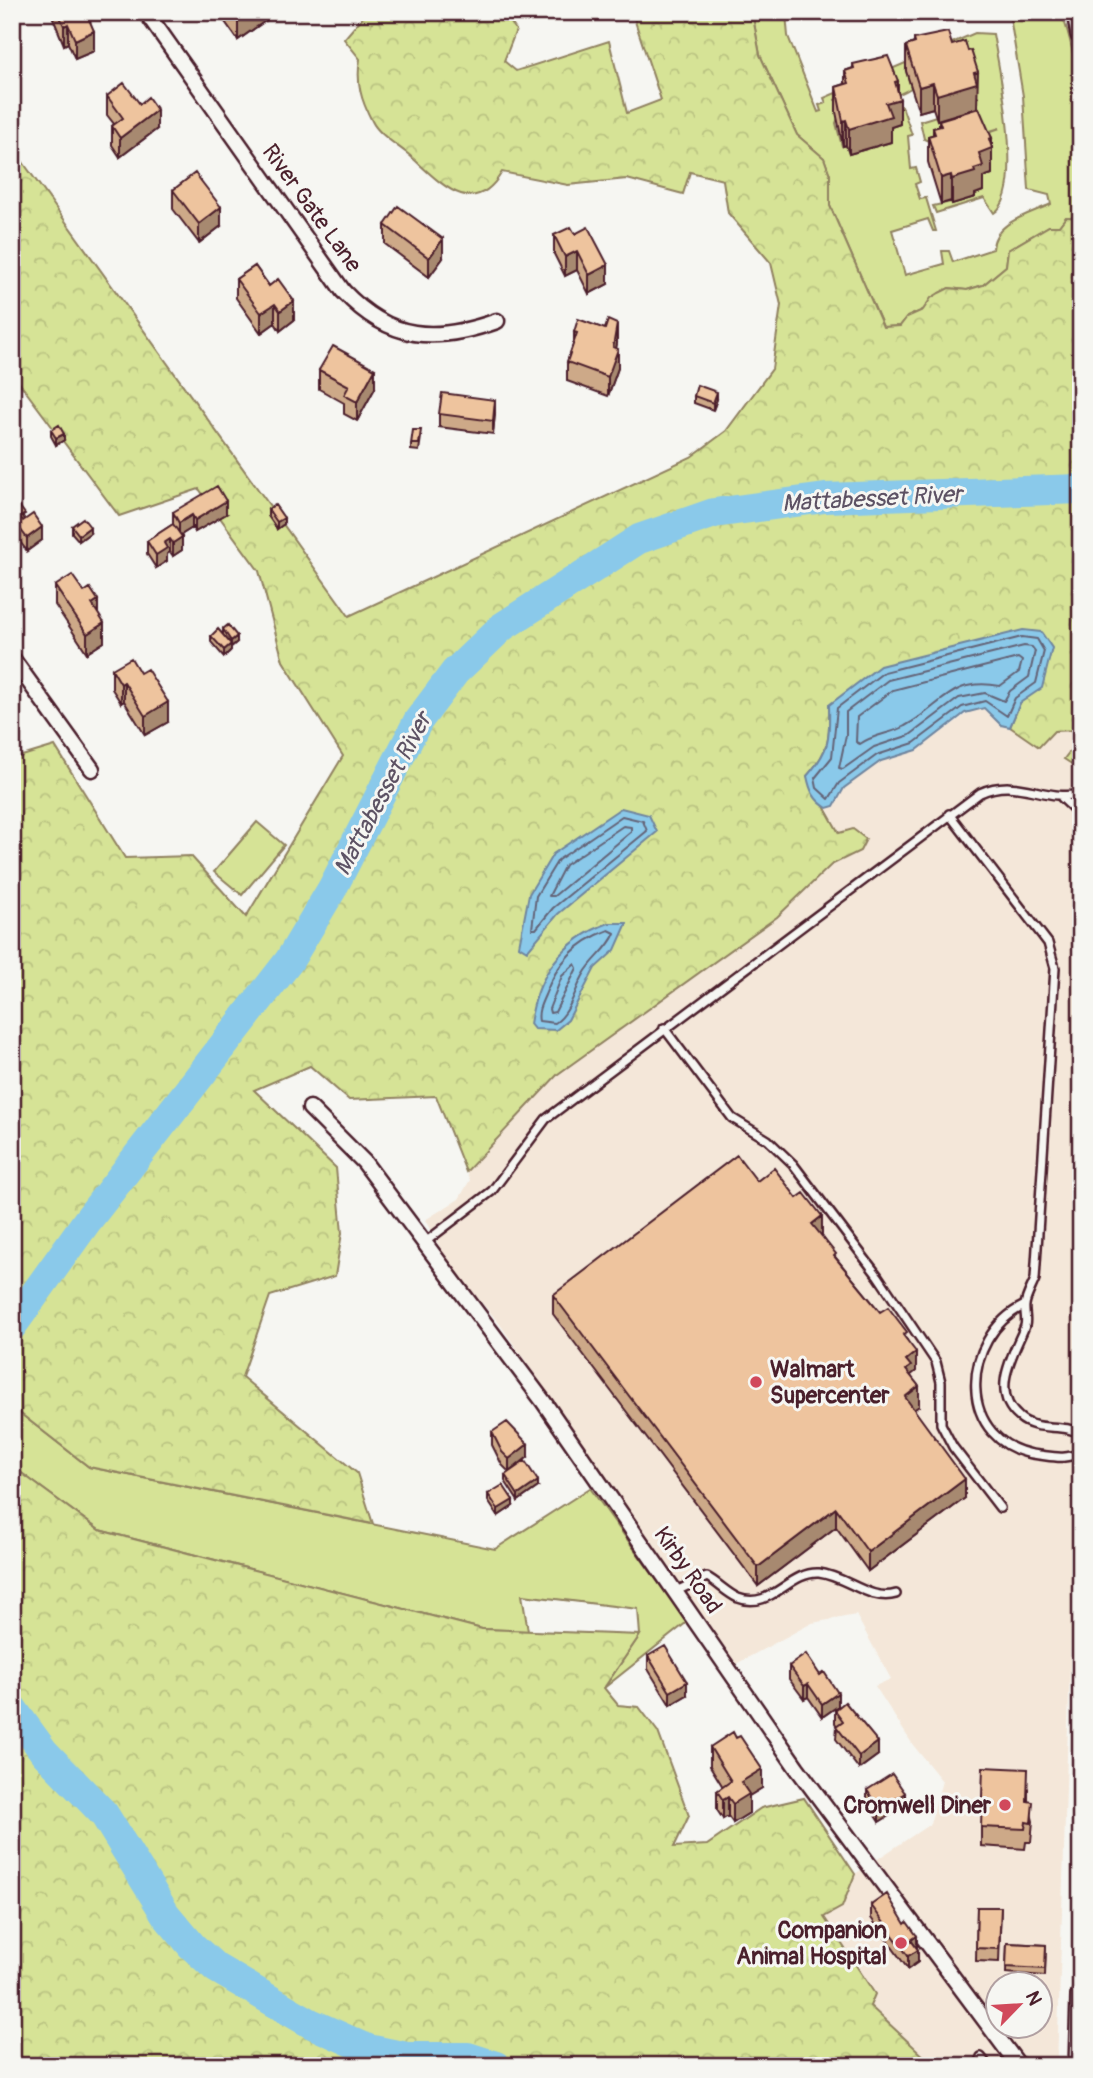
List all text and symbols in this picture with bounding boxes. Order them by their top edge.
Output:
street label: River Gate Lane [256,138,369,278]
water label: Mattabesset River [781,480,966,518]
water label: Mattabesset River [328,705,440,880]
place label: Walmart Supercenter [770,1355,890,1410]
marker: Walmart Supercenter [748,1374,764,1390]
street label: Kirby Road [647,1521,729,1619]
place label: Cromwell Diner [843,1791,992,1820]
marker: Cromwell Diner [997,1797,1013,1813]
place label: Companion Animal Hospital [736,1916,887,1971]
marker: Companion Animal Hospital [893,1935,909,1951]
north arrow [984,1969,1054,2039]
text: N [1020,1987,1047,2009]

